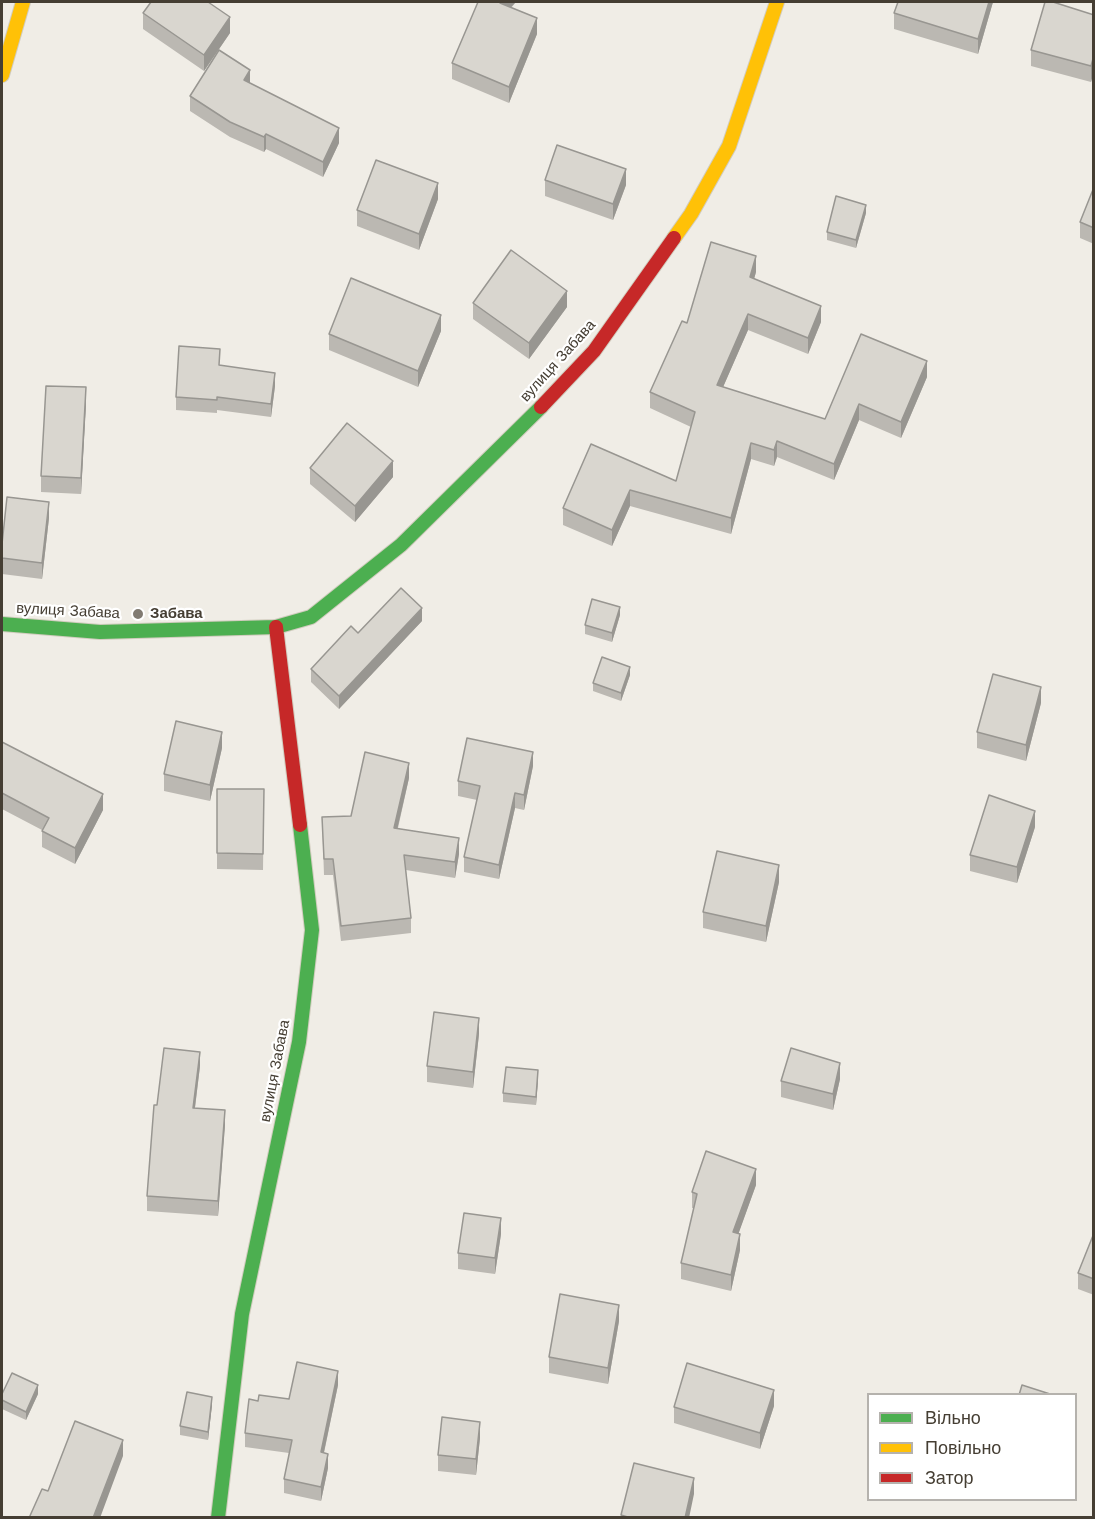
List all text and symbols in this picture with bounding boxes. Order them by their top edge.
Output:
street label: вулиця Забава [517,316,599,406]
street label: вулиця Забава [16,599,120,623]
place label: Забава [150,605,203,623]
marker: Забава [131,607,145,621]
street label: вулиця Забава [256,1018,294,1124]
legend [867,1393,1077,1501]
text: Вільно [925,1407,981,1428]
text: Повільно [925,1437,1001,1458]
text: Затор [925,1467,974,1488]

